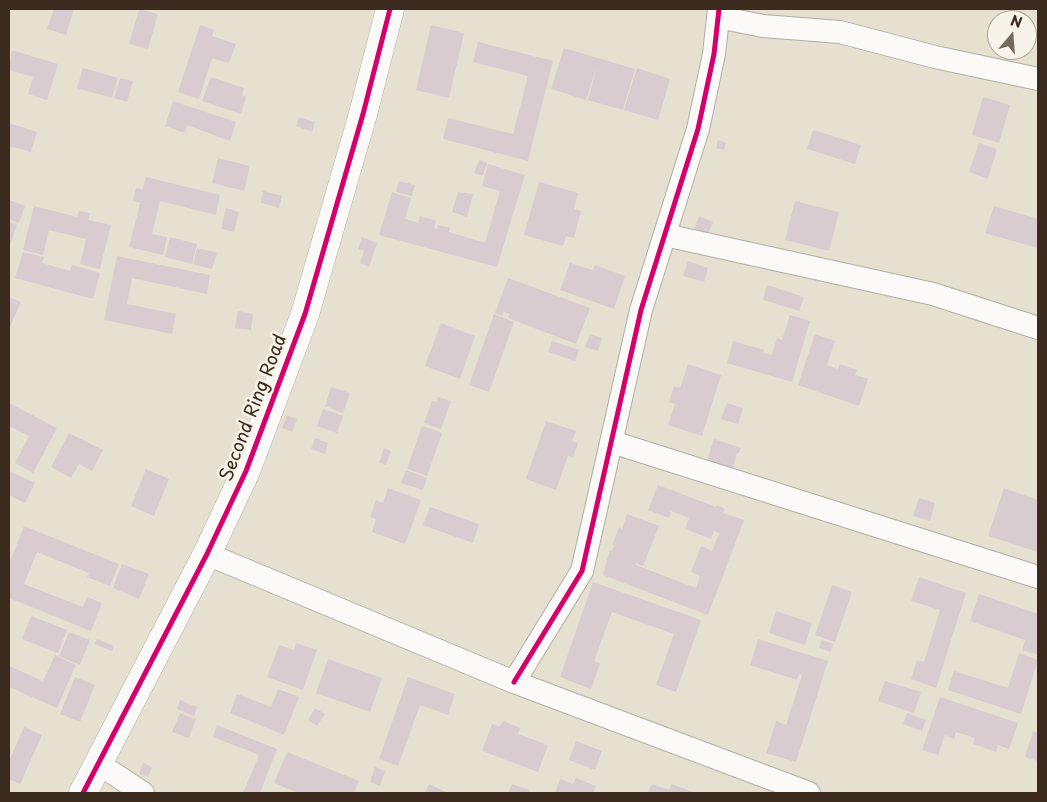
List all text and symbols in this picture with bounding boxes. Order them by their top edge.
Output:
north arrow [987,10,1037,60]
text: N [1008,10,1025,33]
street label: Second Ring Road [216,332,292,484]

